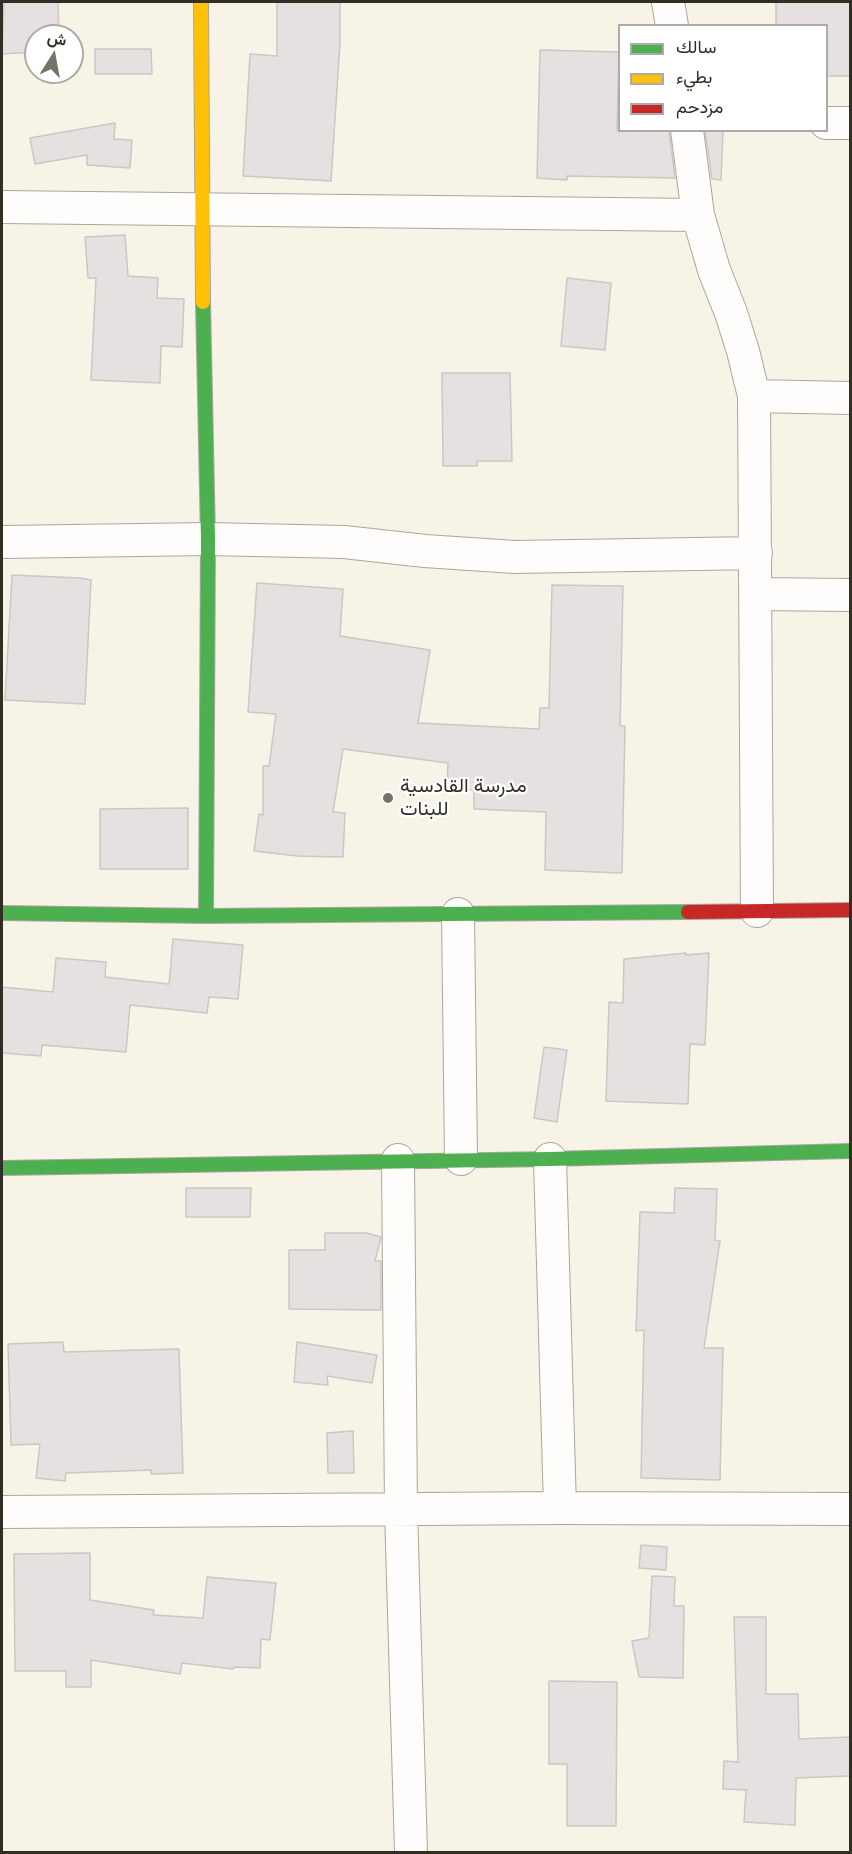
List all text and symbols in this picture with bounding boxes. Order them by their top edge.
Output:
north arrow [24,24,84,84]
legend [618,24,828,132]
text: ش [46,27,68,50]
text: سالك [676,35,716,58]
text: بطيء [676,65,712,88]
text: مزدحم [676,95,723,118]
place label: مدرسة القادسية للبنات [400,774,527,821]
marker: مدرسة القادسية للبنات [381,791,395,805]

